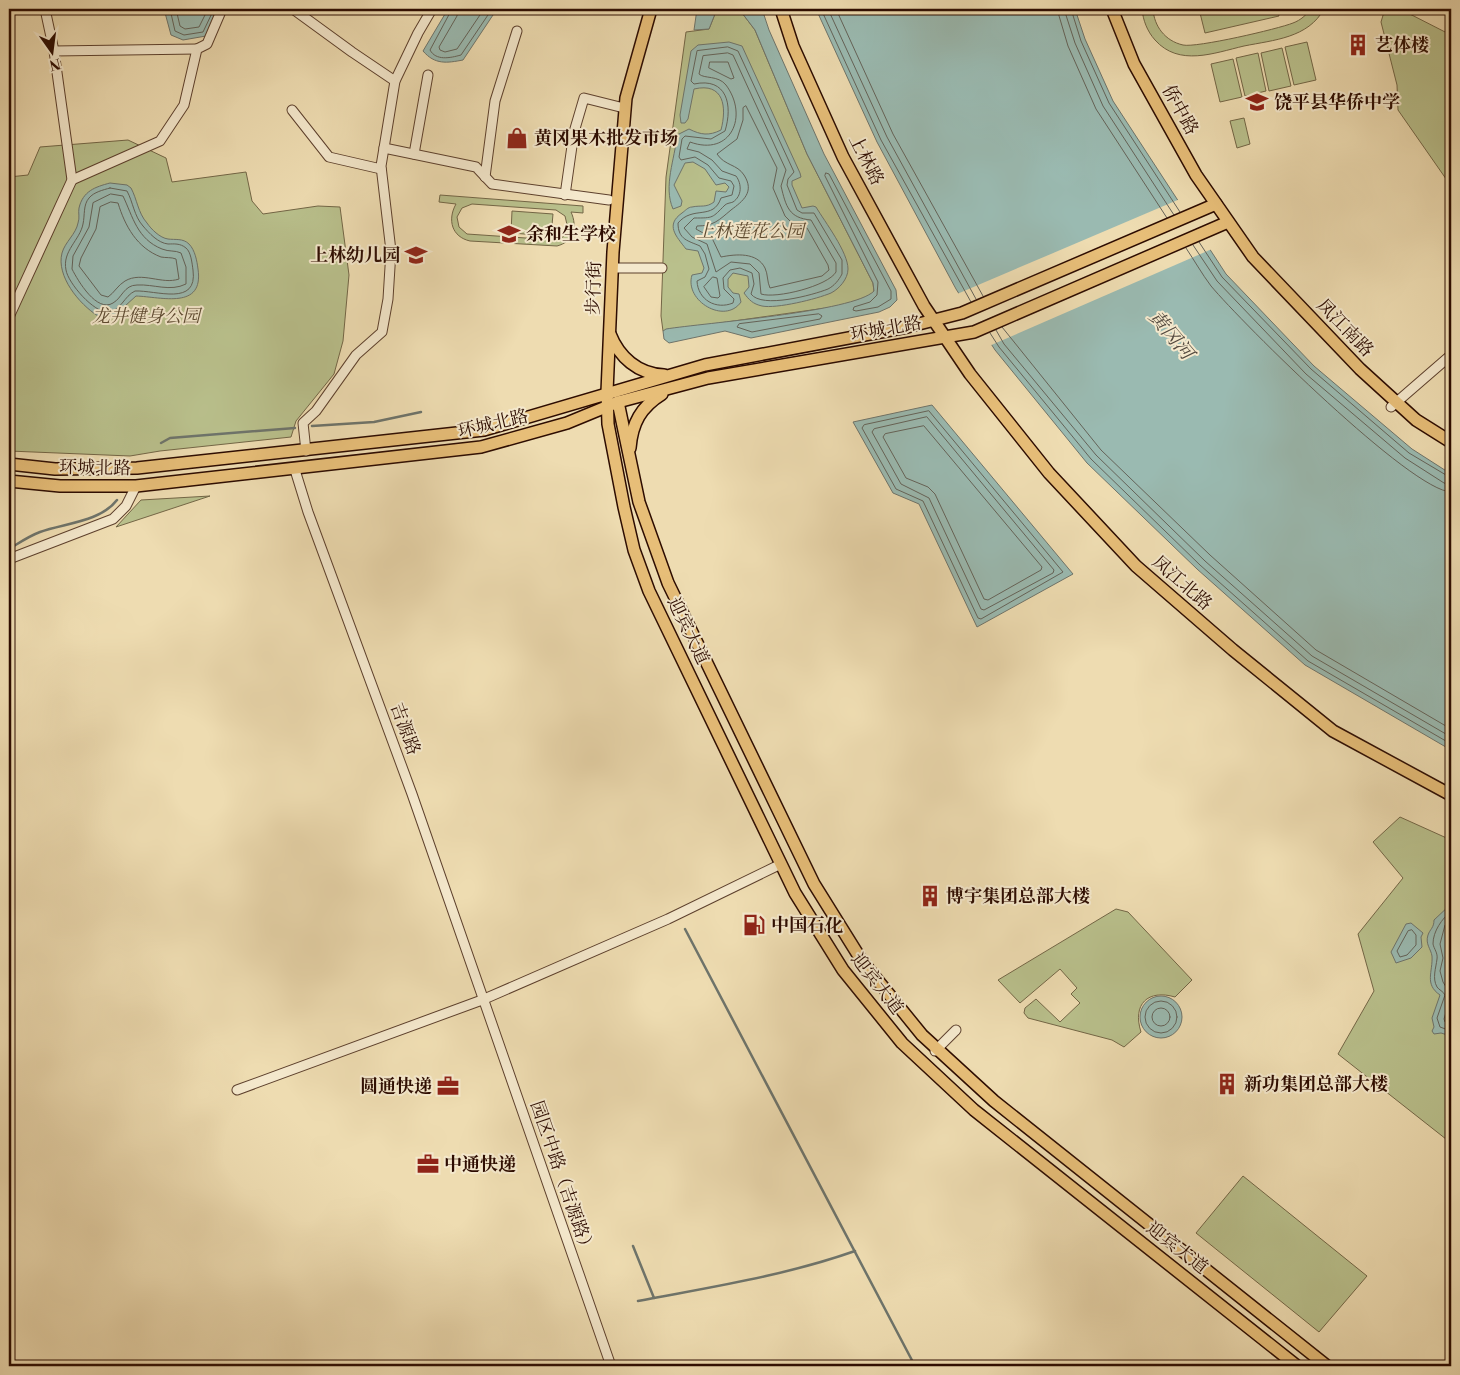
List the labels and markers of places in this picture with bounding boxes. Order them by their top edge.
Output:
building icon: 艺体楼 [1345,32,1371,58]
place label: 艺体楼 [1375,34,1429,57]
school or university icon: 饶平县华侨中学 [1244,89,1270,115]
place label: 饶平县华侨中学 [1274,91,1400,114]
shop icon: 黄冈果木批发市场 [504,125,530,151]
place label: 黄冈果木批发市场 [534,127,678,150]
school or university icon: 余和生学校 [496,221,522,247]
place label: 余和生学校 [526,223,616,246]
school or university icon: 上林幼儿园 [403,242,429,268]
place label: 上林幼儿园 [310,244,400,267]
building icon: 博宇集团总部大楼 [917,883,943,909]
place label: 博宇集团总部大楼 [946,885,1090,908]
fuel station icon: 中国石化 [741,912,767,938]
place label: 中国石化 [771,914,843,937]
building icon: 新功集团总部大楼 [1214,1071,1240,1097]
office icon: 圆通快递 [435,1073,461,1099]
place label: 新功集团总部大楼 [1244,1073,1388,1096]
place label: 圆通快递 [360,1075,432,1098]
office icon: 中通快递 [415,1151,441,1177]
place label: 中通快递 [444,1153,516,1176]

